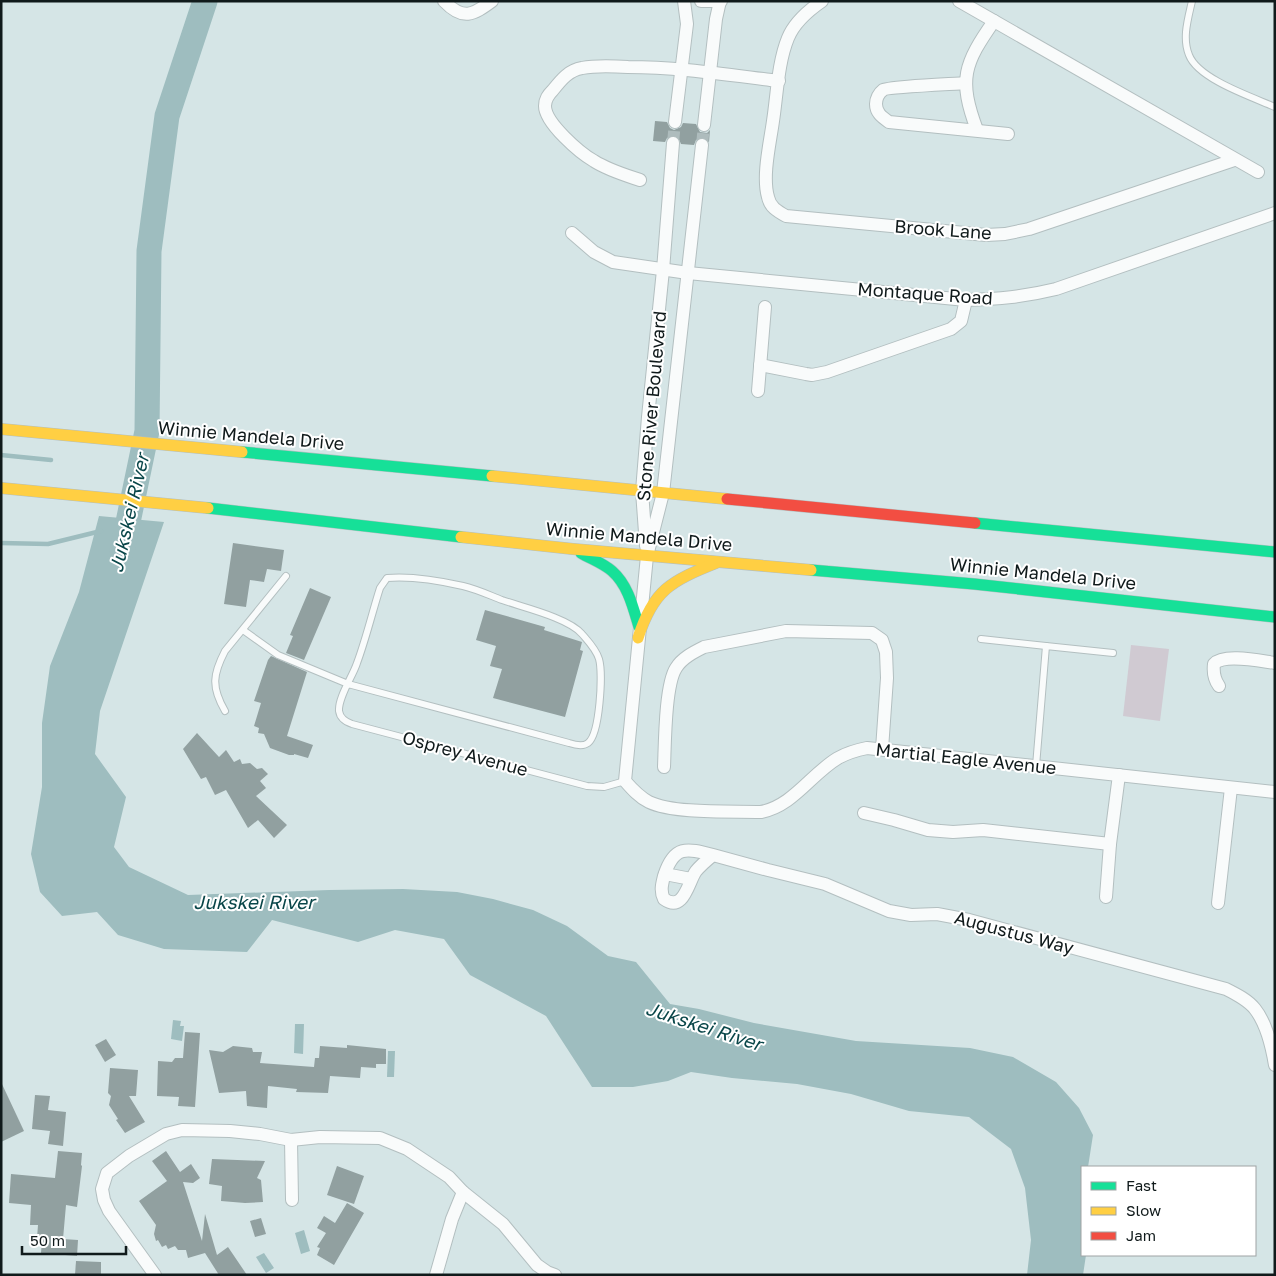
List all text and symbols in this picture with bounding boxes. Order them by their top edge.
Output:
street label: Brook Lane [894,215,992,243]
street label: Montaque Road [857,277,993,309]
street label: Stone River Boulevard [632,310,670,502]
street label: Winnie Mandela Drive [157,416,345,454]
water label: Jukskei River [104,449,154,574]
street label: Winnie Mandela Drive [545,517,733,555]
street label: Winnie Mandela Drive [949,552,1137,594]
street label: Osprey Avenue [400,726,530,780]
street label: Martial Eagle Avenue [875,738,1058,778]
water label: Jukskei River [194,890,317,913]
street label: Augustus Way [952,906,1076,959]
water label: Jukskei River [643,996,768,1056]
legend [1081,1166,1256,1256]
text: Fast [1126,1176,1157,1194]
text: Slow [1126,1201,1161,1219]
scale bar [22,1224,126,1256]
text: Jam [1126,1226,1156,1244]
text: 50 m [30,1231,65,1249]

